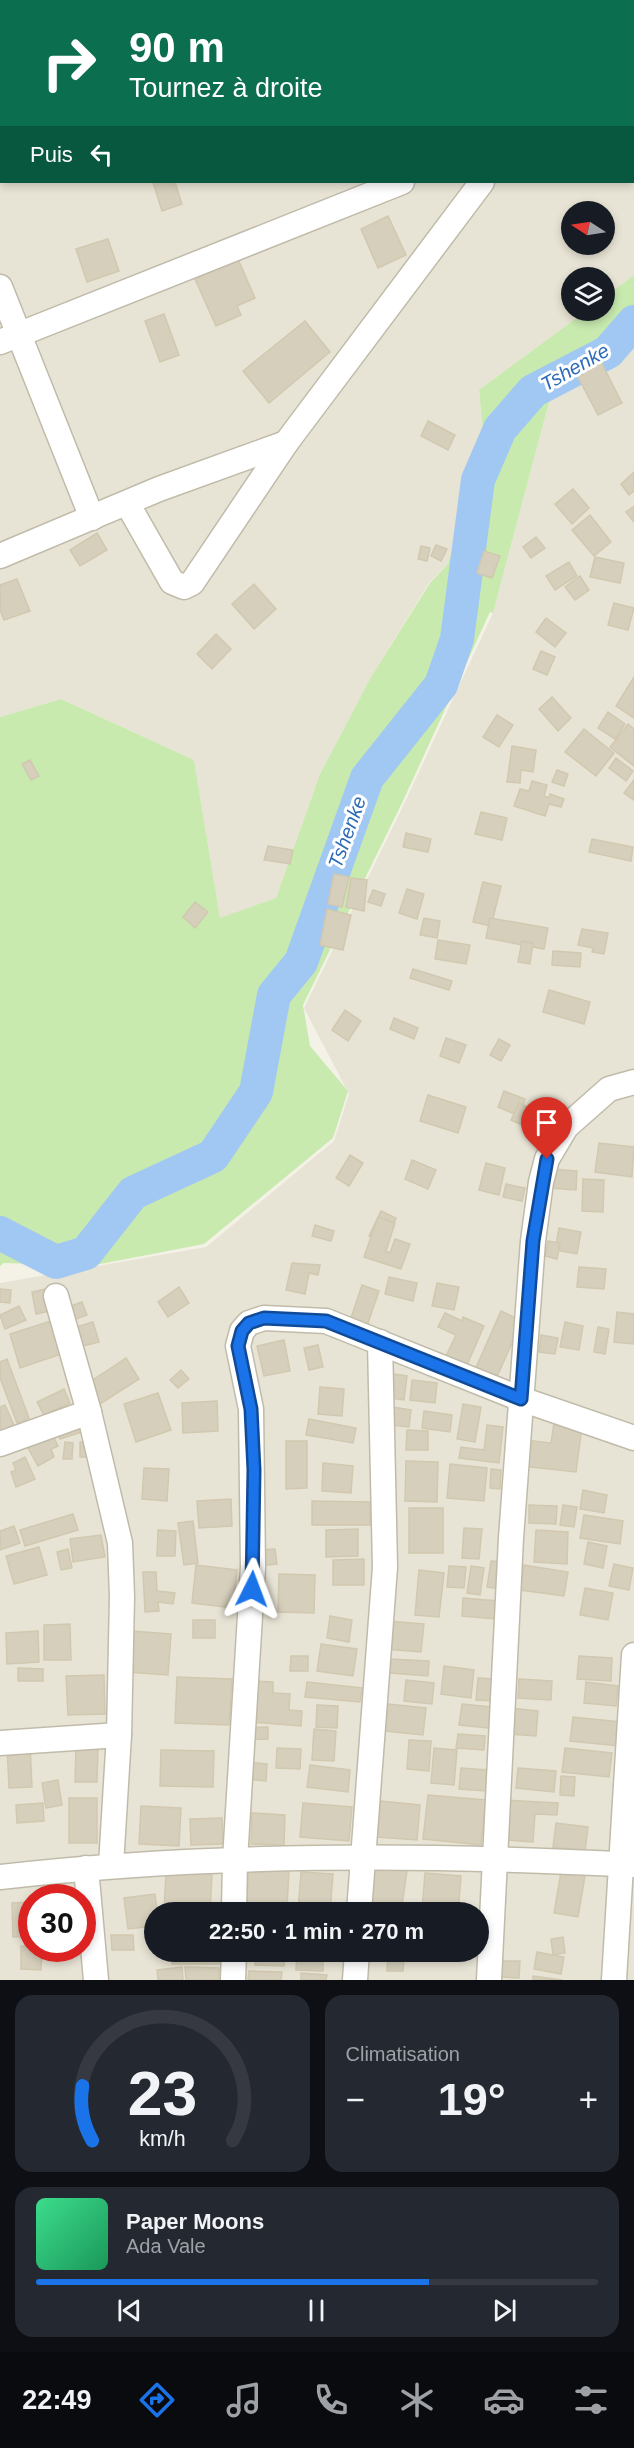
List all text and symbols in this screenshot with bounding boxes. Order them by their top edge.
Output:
icon: right [30,24,108,102]
text: 90 m [129,24,225,71]
text: Tournez à droite [129,73,323,103]
icon: left [85,138,118,171]
text: Puis [30,142,73,167]
north arrow [561,201,615,255]
map controls [561,201,615,321]
button: layers [561,267,615,321]
water label: Tshenke [537,339,613,395]
water label: Tshenke [324,793,370,871]
pin [521,1097,572,1159]
icon: arrive [530,1106,563,1139]
position arrow [220,1557,284,1621]
speed limit sign: 30 [18,1884,96,1962]
text: 22:50 · 1 min · 270 m [209,1919,424,1944]
text: Climatisation [346,2043,460,2065]
text: 23 [128,2059,197,2128]
text: 19° [438,2074,506,2125]
text: − [346,2081,365,2118]
text: + [579,2081,598,2118]
text: km/h [139,2127,185,2151]
text: Paper Moons [126,2209,264,2234]
text: Ada Vale [126,2235,206,2257]
icon: previous [113,2294,146,2327]
icon: pause [300,2294,333,2327]
icon: next [488,2294,521,2327]
icon: directions [136,2379,178,2421]
icon: music [223,2379,265,2421]
icon: phone [310,2379,352,2421]
icon: climate [396,2379,438,2421]
icon: car [483,2379,525,2421]
icon: filters [570,2379,612,2421]
text: 22:49 [22,2385,91,2415]

